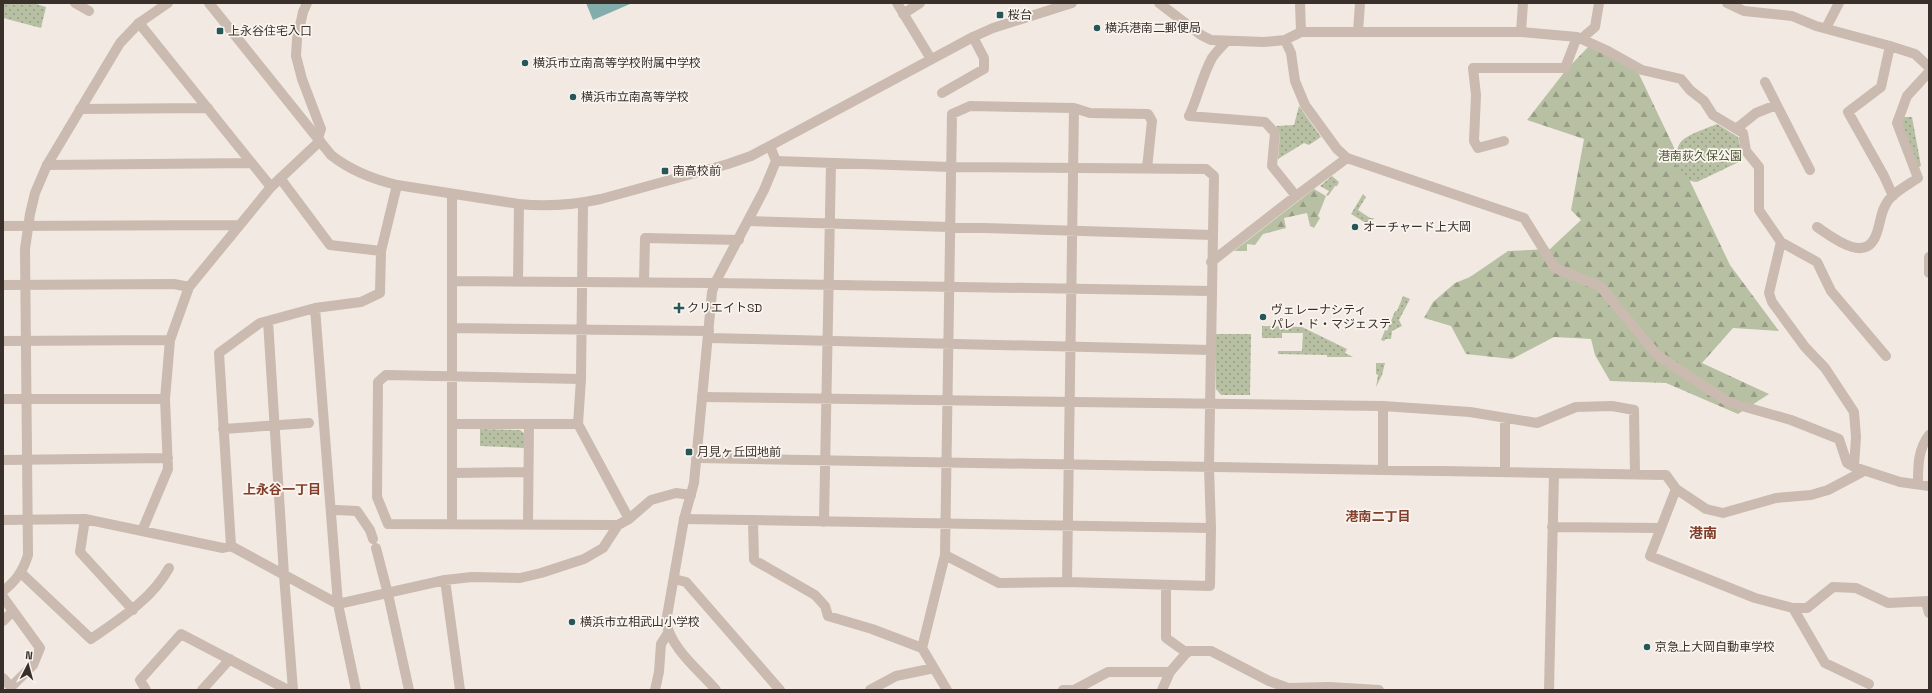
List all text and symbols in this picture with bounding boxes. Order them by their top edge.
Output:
place label: 桜台 [1008,7,1032,23]
marker: 桜台 [995,10,1005,20]
place label: 横浜港南二郵便局 [1105,20,1201,36]
place label: 上永谷住宅入口 [228,23,312,39]
marker: 横浜港南二郵便局 [1092,23,1102,33]
marker: 上永谷住宅入口 [215,26,225,36]
place label: 横浜市立南高等学校附属中学校 [533,55,701,71]
marker: 横浜市立南高等学校附属中学校 [520,58,530,68]
place label: 横浜市立南高等学校 [581,89,689,105]
marker: 横浜市立南高等学校 [568,92,578,102]
park label: 港南荻久保公園 [1658,148,1742,164]
place label: 南高校前 [673,163,721,179]
marker: 南高校前 [660,166,670,176]
place label: オーチャード上大岡 [1363,219,1471,235]
marker: オーチャード上大岡 [1350,222,1360,232]
place label: クリエイトSD [687,300,762,316]
place label: ヴェレーナシティ パレ・ド・マジェステ [1271,302,1391,332]
marker: クリエイトSD [674,303,684,313]
marker: ヴェレーナシティ パレ・ド・マジェステ [1258,312,1268,322]
place label: 月見ヶ丘団地前 [697,444,781,460]
marker: 月見ヶ丘団地前 [684,447,694,457]
district label: 上永谷一丁目 [243,481,321,498]
district label: 港南二丁目 [1345,508,1411,525]
district label: 港南 [1689,524,1717,542]
place label: 横浜市立相武山小学校 [580,614,700,630]
marker: 横浜市立相武山小学校 [567,617,577,627]
place label: 京急上大岡自動車学校 [1655,639,1775,655]
marker: 京急上大岡自動車学校 [1642,642,1652,652]
north arrow [8,645,48,685]
text: N [25,648,33,662]

